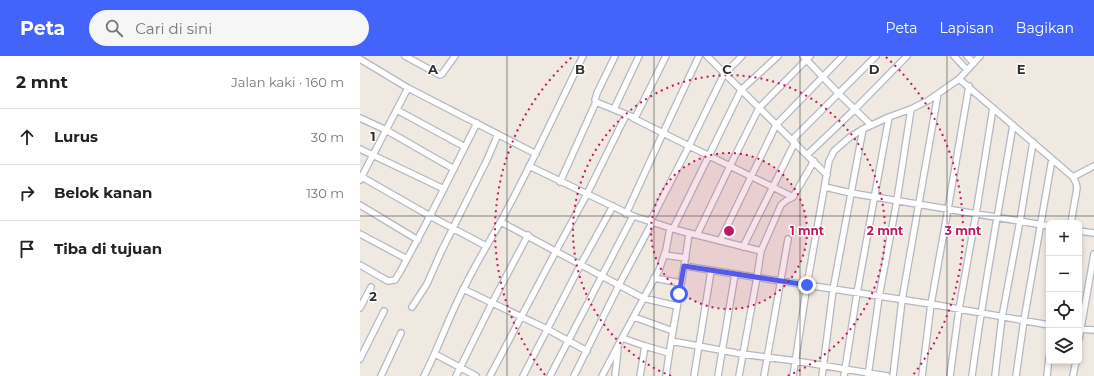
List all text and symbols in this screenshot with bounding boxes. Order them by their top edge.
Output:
search box [89,10,369,46]
text: Peta [20,17,65,40]
icon: search [103,17,125,39]
text: Cari di sini [135,19,212,38]
text: Peta [886,19,918,37]
text: Lapisan [940,19,994,37]
text: Bagikan [1016,19,1074,37]
text: A [427,61,439,77]
text: B [575,61,585,77]
text: C [722,61,732,77]
text: D [869,61,880,77]
text: E [1017,61,1026,77]
text: 2 mnt [16,72,68,92]
text: Jalan kaki · 160 m [231,74,344,90]
icon: ahead [16,126,38,148]
text: Lurus [54,127,98,146]
text: 1 [370,128,376,144]
text: 30 m [311,129,344,145]
icon: right [16,182,38,204]
text: Belok kanan [54,183,152,202]
text: 130 m [306,185,344,201]
map controls [1046,220,1082,364]
button: + [1046,220,1082,256]
text: 1 mnt [790,223,825,238]
text: 2 mnt [867,223,904,238]
text: 3 mnt [944,223,982,238]
centre of rings [722,224,736,238]
icon: arrive [16,238,38,260]
text: Tiba di tujuan [54,239,162,258]
button: − [1046,256,1082,292]
route end [798,276,816,294]
route start [670,285,688,303]
text: 2 [369,288,377,304]
button: locate [1046,292,1082,328]
button: layers [1046,328,1082,364]

